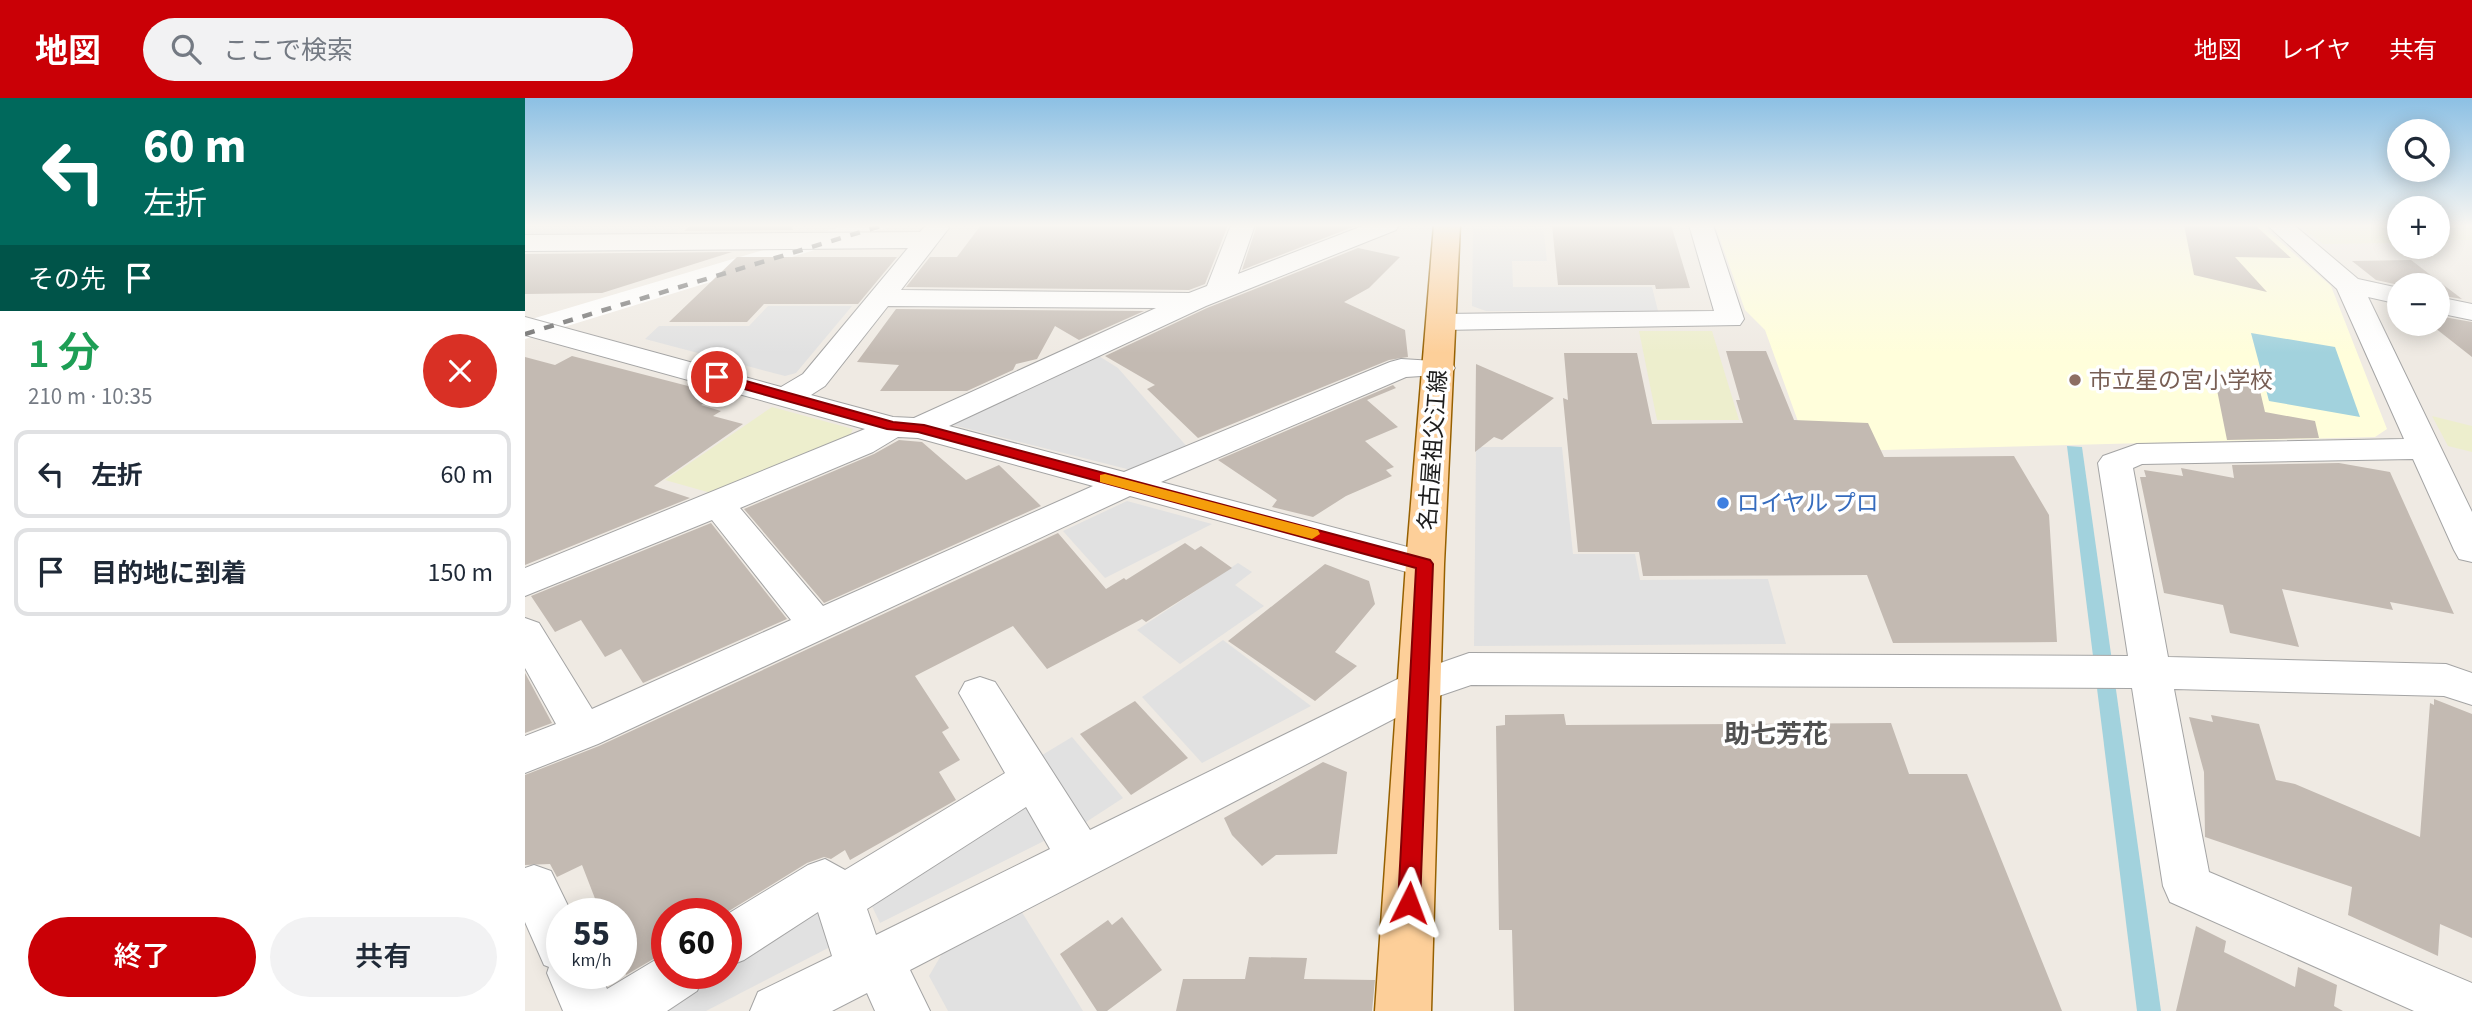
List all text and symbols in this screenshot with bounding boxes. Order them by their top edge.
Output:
search box [143,18,633,81]
text: 地図 [35,28,101,75]
icon: search [167,30,205,68]
text: ここで検索 [223,32,353,69]
text: 地図 [2194,33,2242,68]
text: レイヤ [2280,33,2351,68]
text: 共有 [2389,33,2437,68]
text: 60 m [143,112,247,182]
map controls [2387,119,2450,336]
button: search [2387,119,2450,182]
icon: left [28,126,119,217]
text: 左折 [143,181,207,227]
button: + [2387,196,2450,259]
icon: arrive [120,259,158,297]
text: その先 [28,261,106,298]
button: − [2387,273,2450,336]
text: 1 分 [28,324,100,384]
button: close [423,334,497,408]
pin [687,347,747,407]
icon: arrive [698,358,736,396]
place label: 市立星の宮小学校 [2089,364,2273,397]
street label: 名古屋祖父江線 [1411,369,1455,531]
marker: 市立星の宮小学校 [2067,372,2083,388]
text: 210 m · 10:35 [28,380,152,413]
icon: left [32,455,70,493]
text: 60 m [440,456,493,493]
text: 左折 [91,457,143,494]
place label: ロイヤル プロ [1737,487,1879,520]
marker: ロイヤル プロ [1715,495,1731,511]
icon: arrive [32,553,70,591]
text: 150 m [427,554,493,591]
text: 目的地に到着 [91,555,247,592]
district label: 助七芳花 [1724,716,1828,753]
position arrow [1372,866,1446,940]
speed limit sign: 60 [651,898,742,989]
text: 55 [573,909,610,959]
button: 終了 [28,917,256,997]
button: 共有 [270,917,497,997]
text: km/h [572,948,611,973]

